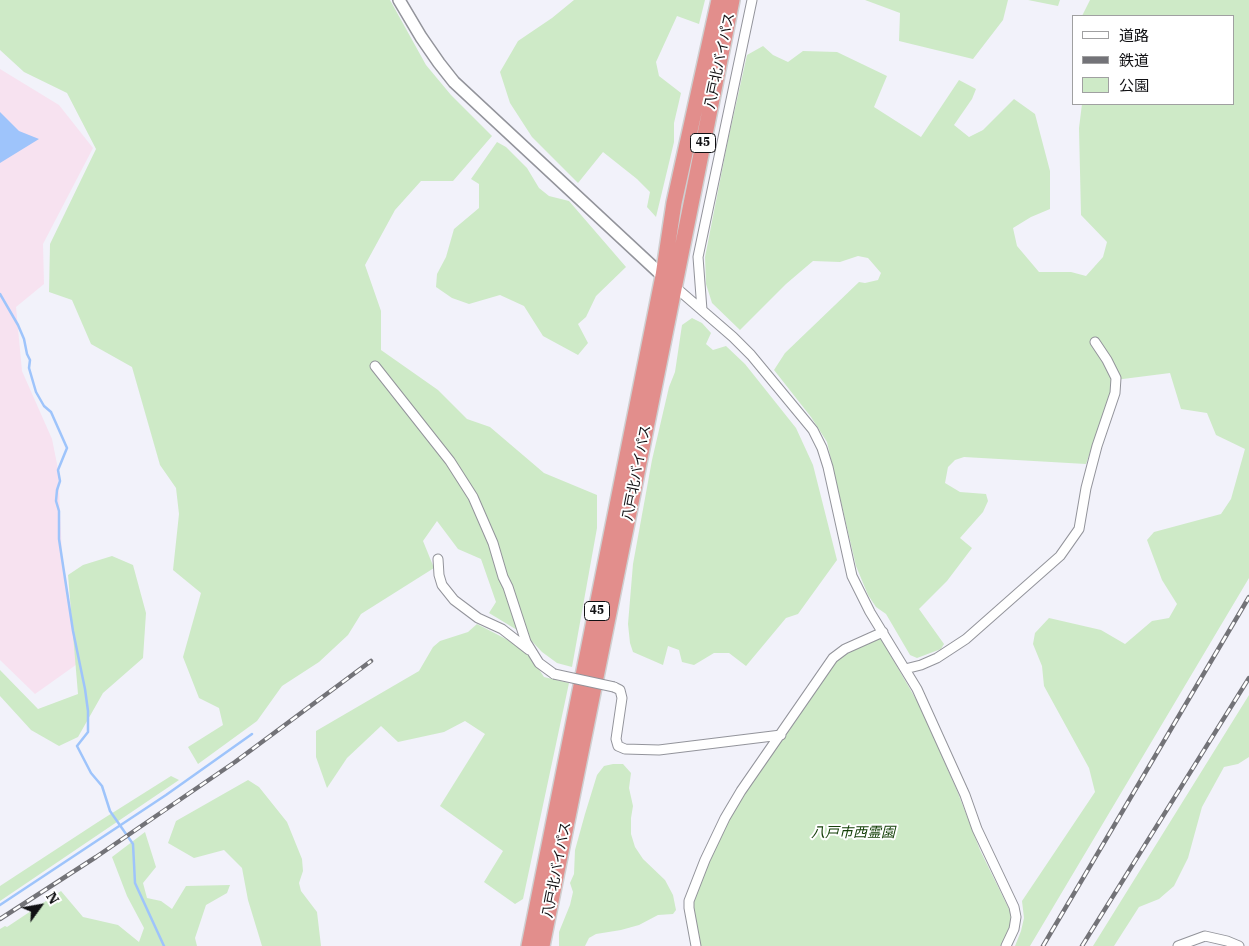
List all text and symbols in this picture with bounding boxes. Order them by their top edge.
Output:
street label: 八戸北バイパス [702,11,738,111]
legend [1072,15,1234,105]
text: 道路 [1119,26,1149,45]
text: 鉄道 [1119,51,1149,70]
text: 公園 [1119,76,1149,95]
road number: 45 [690,134,716,152]
street label: 八戸北バイパス [619,423,655,523]
road number: 45 [584,602,610,620]
street label: 八戸北バイパス [539,820,575,920]
park label: 八戸市西霊園 [811,825,895,841]
north arrow [15,881,65,931]
text: N [42,889,63,908]

